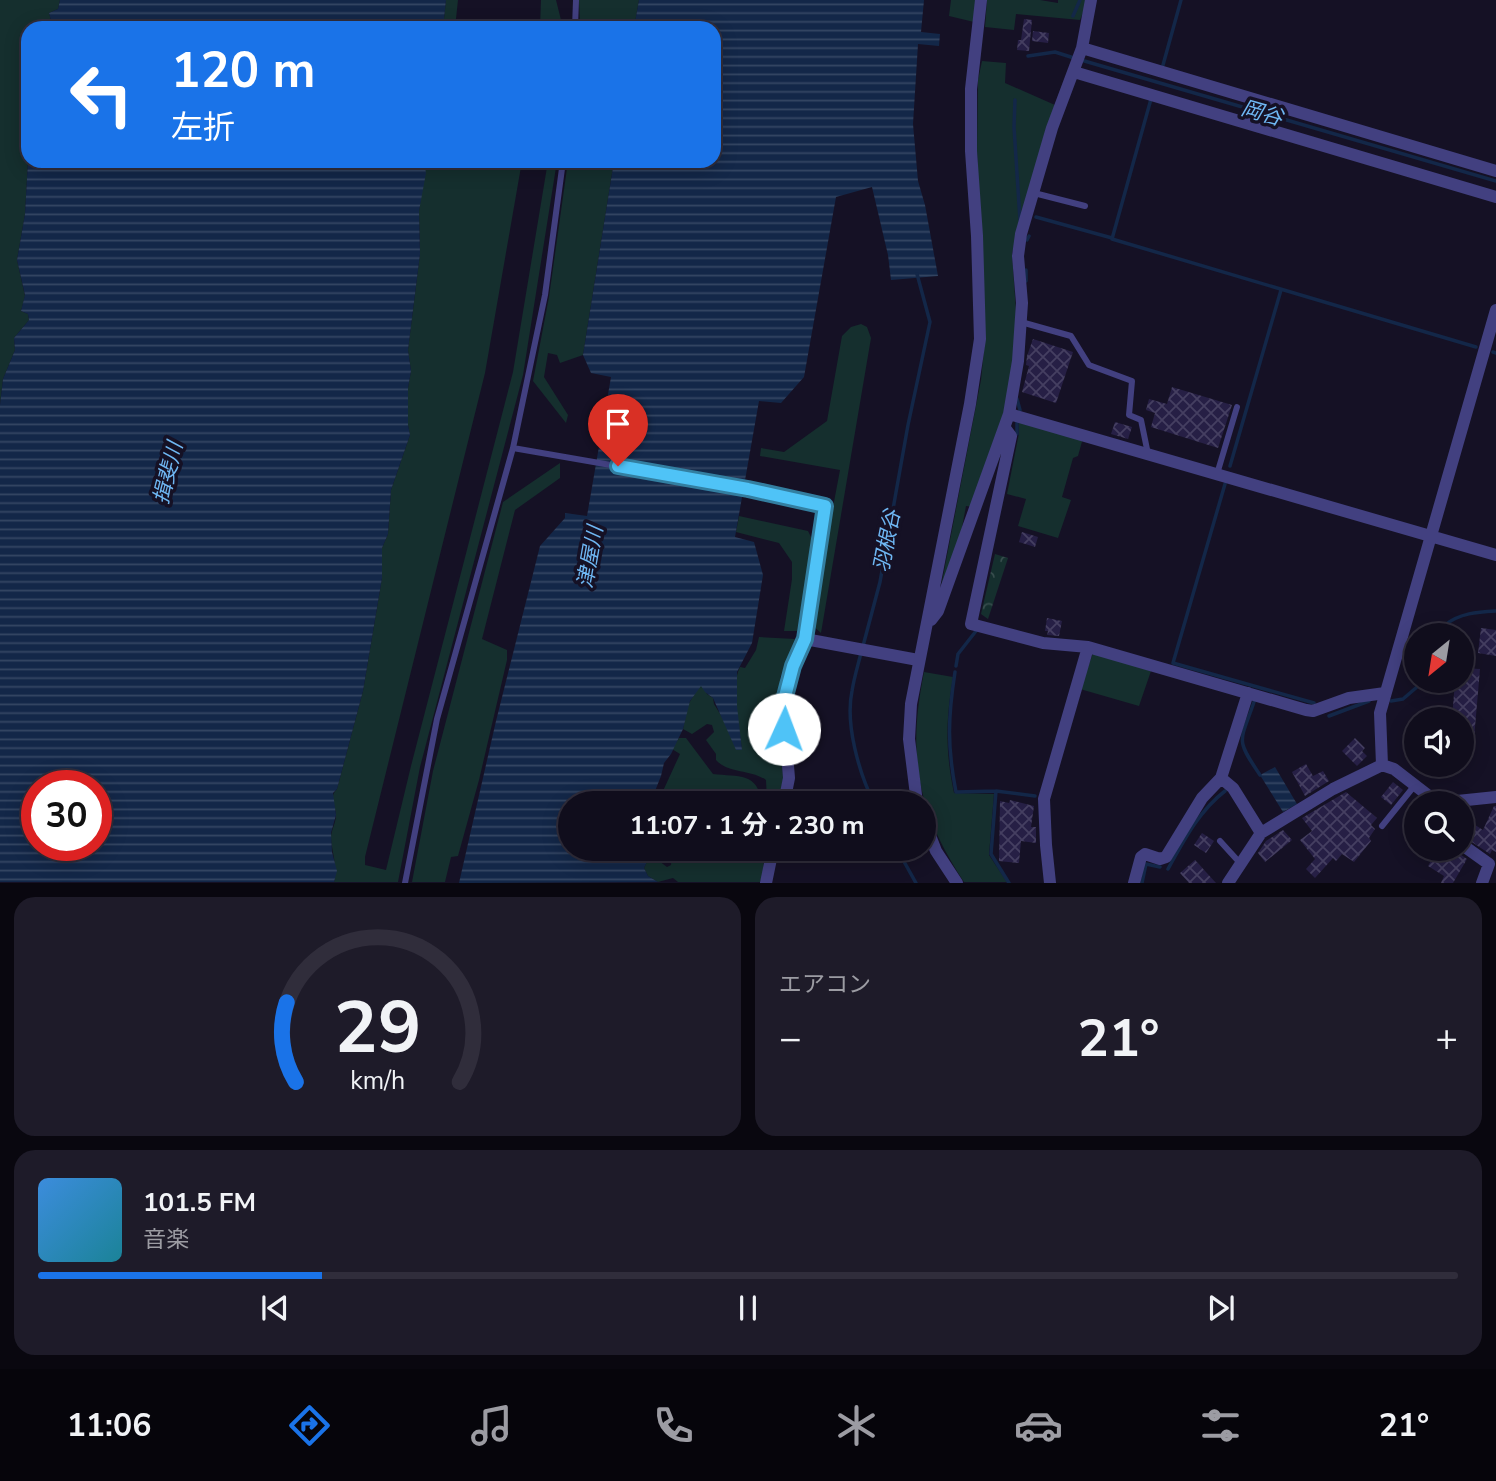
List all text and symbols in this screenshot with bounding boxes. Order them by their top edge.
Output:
text: 120 m [171,37,315,104]
icon: left [56,49,147,140]
water label: 岡谷 [1238,94,1288,133]
text: 左折 [171,106,235,149]
pin [588,394,648,466]
icon: arrive [599,405,637,443]
water label: 揖斐川 [147,437,190,507]
water label: 羽根谷 [867,505,907,575]
water label: 津屋川 [571,522,610,590]
north arrow [1404,623,1474,693]
map controls [1404,623,1474,861]
position arrow [747,692,821,766]
button: sound [1404,707,1474,777]
speed limit sign: 30 [21,770,112,861]
button: search [1404,791,1474,861]
text: 11:07 · 1 分 · 230 m [629,808,865,843]
text: エアコン [779,969,871,1000]
text: 29 [334,979,421,1079]
text: 21° [1077,1003,1160,1074]
text: − [779,1013,802,1064]
text: + [1435,1013,1458,1064]
text: km/h [350,1064,405,1098]
text: 101.5 FM [143,1185,256,1220]
text: 音楽 [143,1224,189,1255]
icon: previous [256,1289,294,1327]
icon: pause [729,1289,767,1327]
icon: next [1202,1289,1240,1327]
icon: directions [285,1401,334,1450]
icon: music [467,1401,516,1450]
icon: phone [649,1401,698,1450]
icon: climate [832,1401,881,1450]
icon: car [1014,1401,1063,1450]
icon: filters [1196,1401,1245,1450]
text: 11:06 [67,1404,151,1447]
text: 21° [1379,1404,1429,1447]

